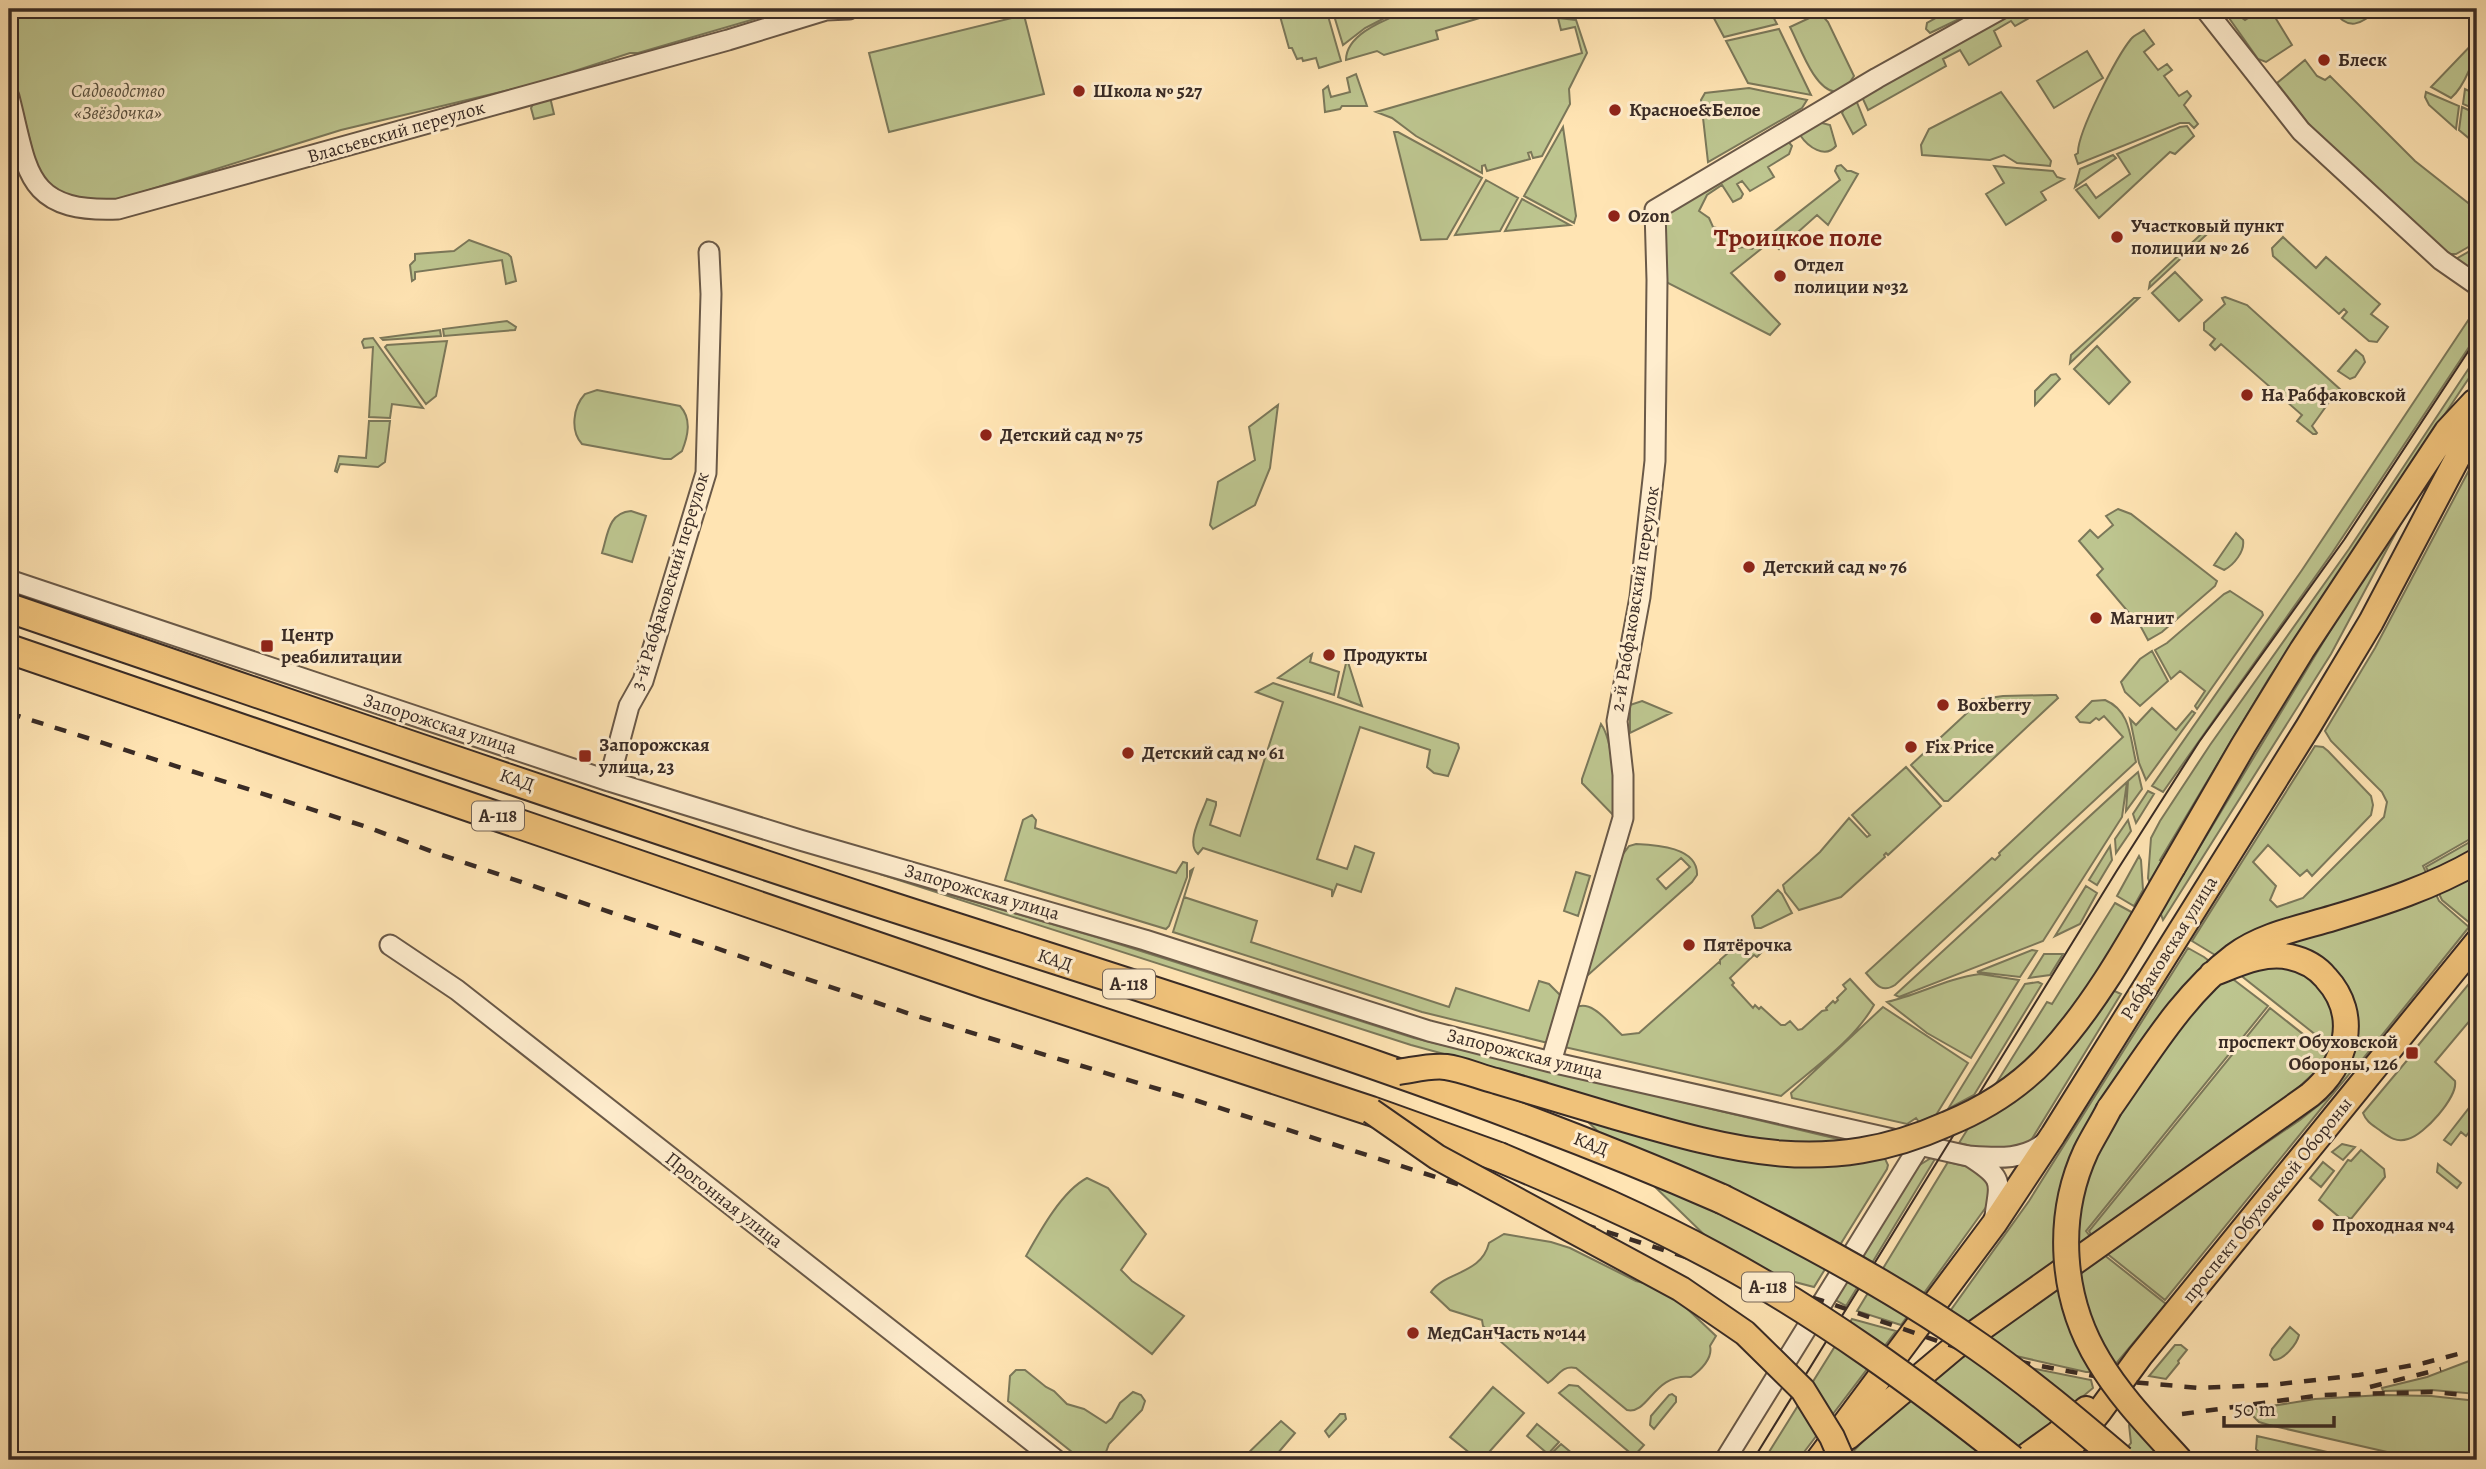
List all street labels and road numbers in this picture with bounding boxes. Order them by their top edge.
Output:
street label: Власьевский переулок [304,94,488,170]
street label: 3-й Рабфаковский переулок [624,469,716,693]
street label: 2-й Рабфаковский переулок [1604,484,1666,714]
street label: Запорожская улица [360,687,520,761]
street label: КАД [496,762,538,798]
road number: А-118 [472,802,524,830]
street label: Запорожская улица [901,857,1063,927]
street label: Рабфаковская улица [2114,871,2224,1025]
street label: КАД [1034,942,1076,978]
road number: А-118 [1103,970,1155,999]
street label: Запорожская улица [1444,1022,1606,1086]
street label: проспект Обуховской Обороны [2176,1092,2358,1308]
street label: КАД [1570,1126,1612,1162]
street label: Прогонная улица [660,1146,789,1254]
road number: А-118 [1742,1272,1794,1302]

